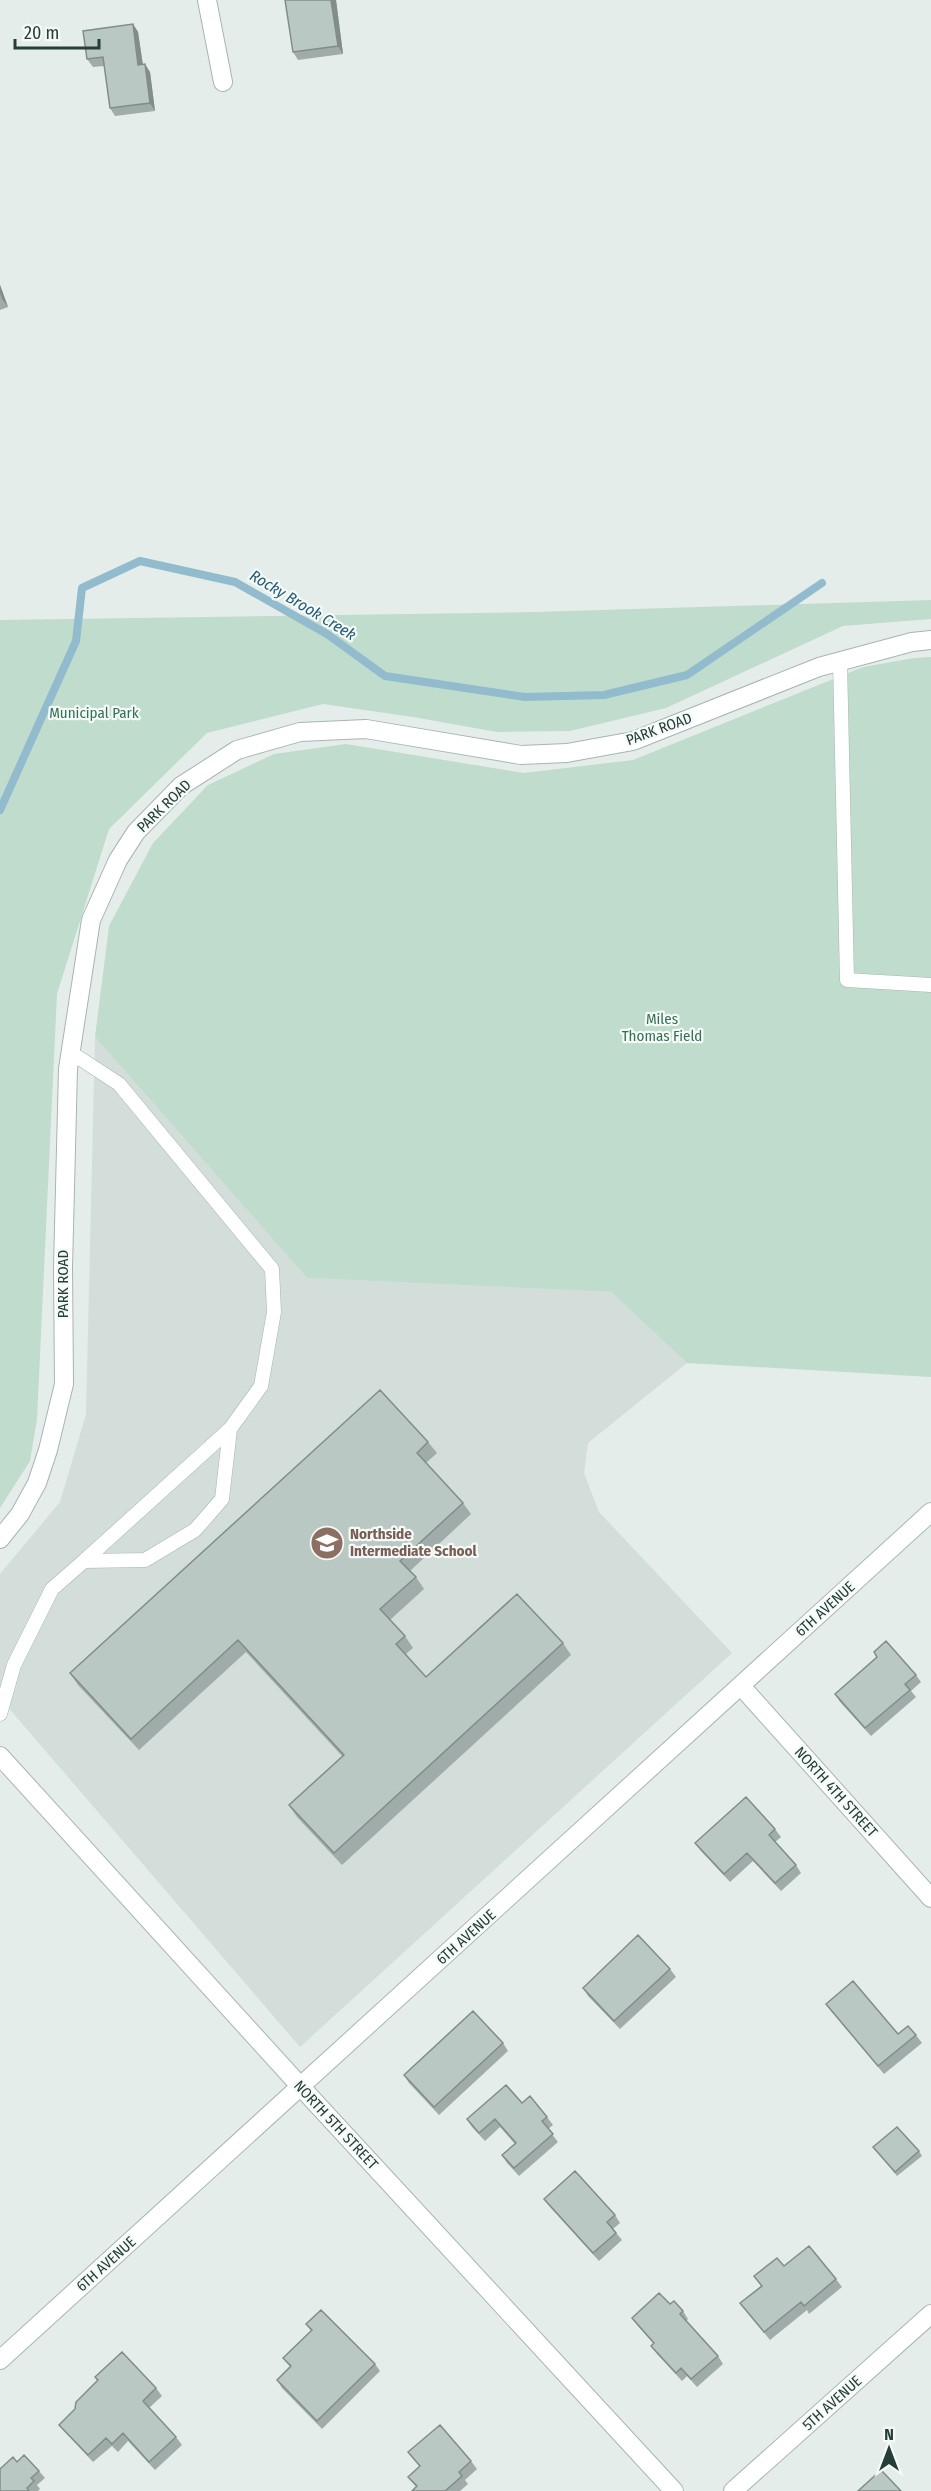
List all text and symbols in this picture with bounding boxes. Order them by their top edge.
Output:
scale bar [15,12,99,50]
text: 20 m [24,22,59,44]
water label: Rocky Brook Creek [246,566,360,644]
park label: Municipal Park [49,704,139,722]
street label: PARK ROAD [624,709,694,749]
street label: PARK ROAD [133,776,195,836]
park label: Miles Thomas Field [622,1010,702,1045]
street label: PARK ROAD [54,1250,72,1318]
school or university icon: Northside Intermediate School [309,1525,345,1561]
place label: Northside Intermediate School [350,1525,478,1560]
street label: 6TH AVENUE [792,1578,858,1640]
street label: NORTH 4TH STREET [791,1743,881,1841]
street label: 6TH AVENUE [433,1906,499,1968]
street label: NORTH 5TH STREET [290,2077,382,2173]
street label: 6TH AVENUE [73,2233,139,2295]
street label: 5TH AVENUE [799,2372,865,2434]
north arrow [859,2419,919,2479]
text: N [884,2425,894,2444]

